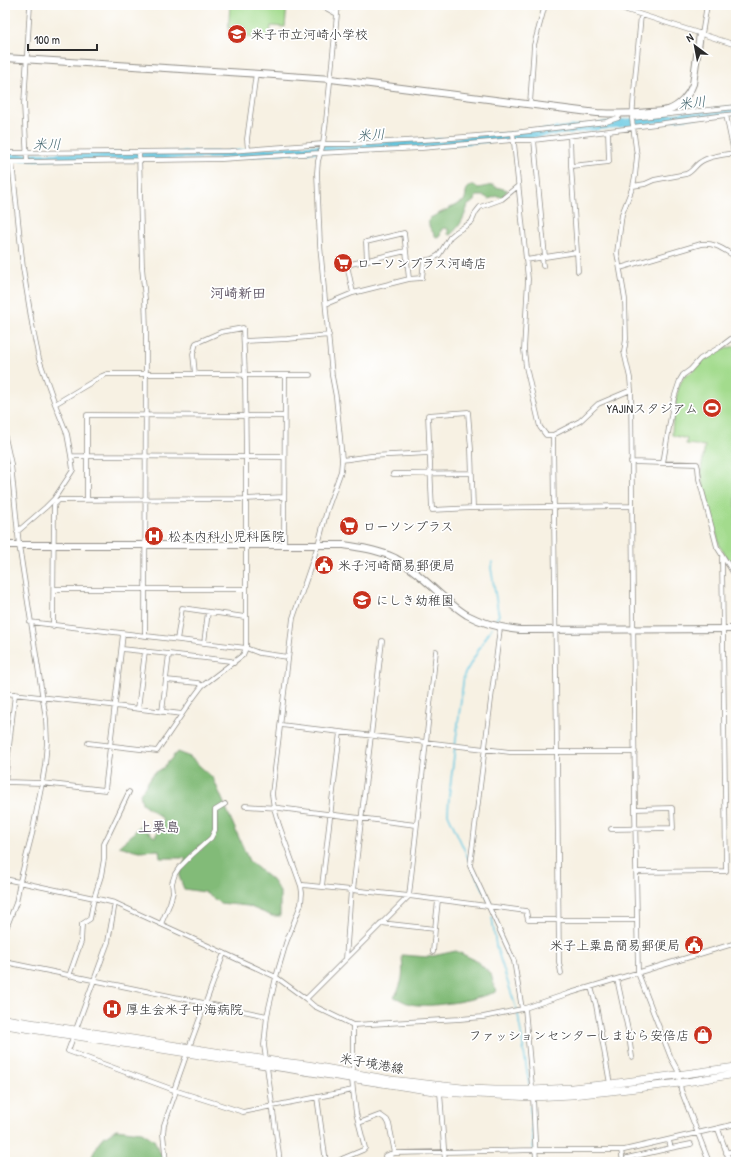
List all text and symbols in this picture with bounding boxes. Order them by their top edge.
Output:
school or university icon: 米子市立河崎小学校 [226,23,248,45]
place label: 米子市立河崎小学校 [251,25,368,43]
scale bar [28,26,97,52]
north arrow [675,26,715,66]
text: N [684,30,696,45]
text: 100 m [34,31,60,48]
water label: 米川 [677,91,707,113]
water label: 米川 [357,124,385,144]
water label: 米川 [33,134,61,153]
supermarket icon: ローソンプラス河崎店 [332,252,354,274]
place label: ローソンプラス河崎店 [357,254,486,272]
district label: 河崎新田 [210,283,266,302]
sports icon: YAJINスタジアム [701,397,723,419]
place label: YAJINスタジアム [606,399,698,417]
supermarket icon: ローソンプラス [338,515,360,537]
place label: ローソンプラス [363,517,453,535]
hospital icon: 松本内科小児科医院 [143,525,165,547]
place label: 松本内科小児科医院 [168,527,285,545]
public building icon: 米子河崎簡易郵便局 [313,554,335,576]
place label: 米子河崎簡易郵便局 [338,556,455,574]
school or university icon: にしき幼稚園 [351,589,373,611]
place label: にしき幼稚園 [376,591,454,609]
district label: 上栗島 [138,817,180,836]
public building icon: 米子上粟島簡易郵便局 [683,934,705,956]
place label: 米子上粟島簡易郵便局 [550,936,680,954]
hospital icon: 厚生会米子中海病院 [101,998,123,1020]
place label: 厚生会米子中海病院 [126,1000,243,1018]
shop icon: ファッションセンターしまむら安倍店 [692,1024,714,1046]
place label: ファッションセンターしまむら安倍店 [469,1026,689,1044]
street label: 米子境港線 [338,1048,407,1078]

